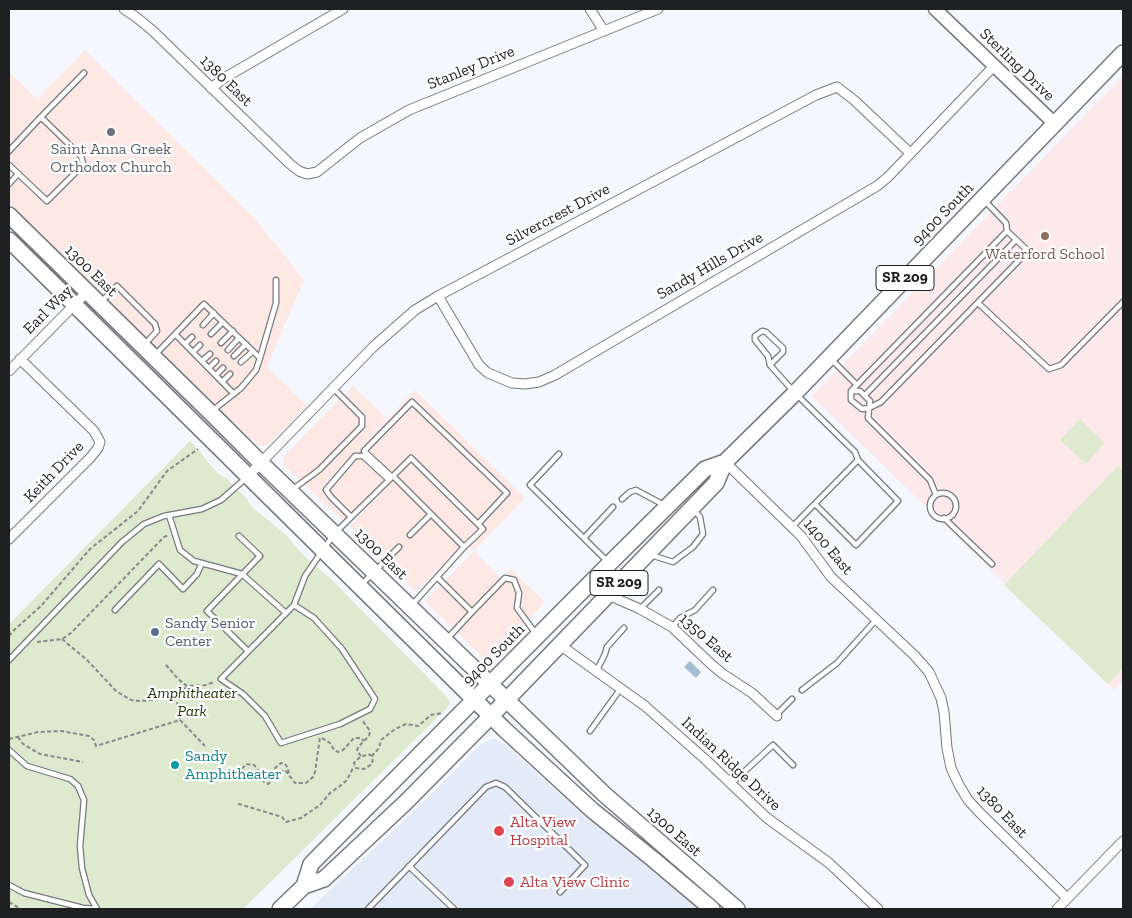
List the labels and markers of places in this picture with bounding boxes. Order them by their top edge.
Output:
marker: Saint Anna Greek Orthodox Church [105,126,117,138]
place label: Saint Anna Greek Orthodox Church [50,139,172,177]
marker: Waterford School [1039,230,1051,242]
place label: Waterford School [985,244,1105,264]
place label: Sandy Senior Center [165,613,255,651]
marker: Sandy Senior Center [149,626,161,638]
place label: Sandy Amphitheater [185,746,282,784]
marker: Sandy Amphitheater [169,759,181,771]
place label: Alta View Hospital [510,812,576,850]
marker: Alta View Hospital [492,824,506,838]
place label: Alta View Clinic [520,872,630,892]
marker: Alta View Clinic [502,875,516,889]

